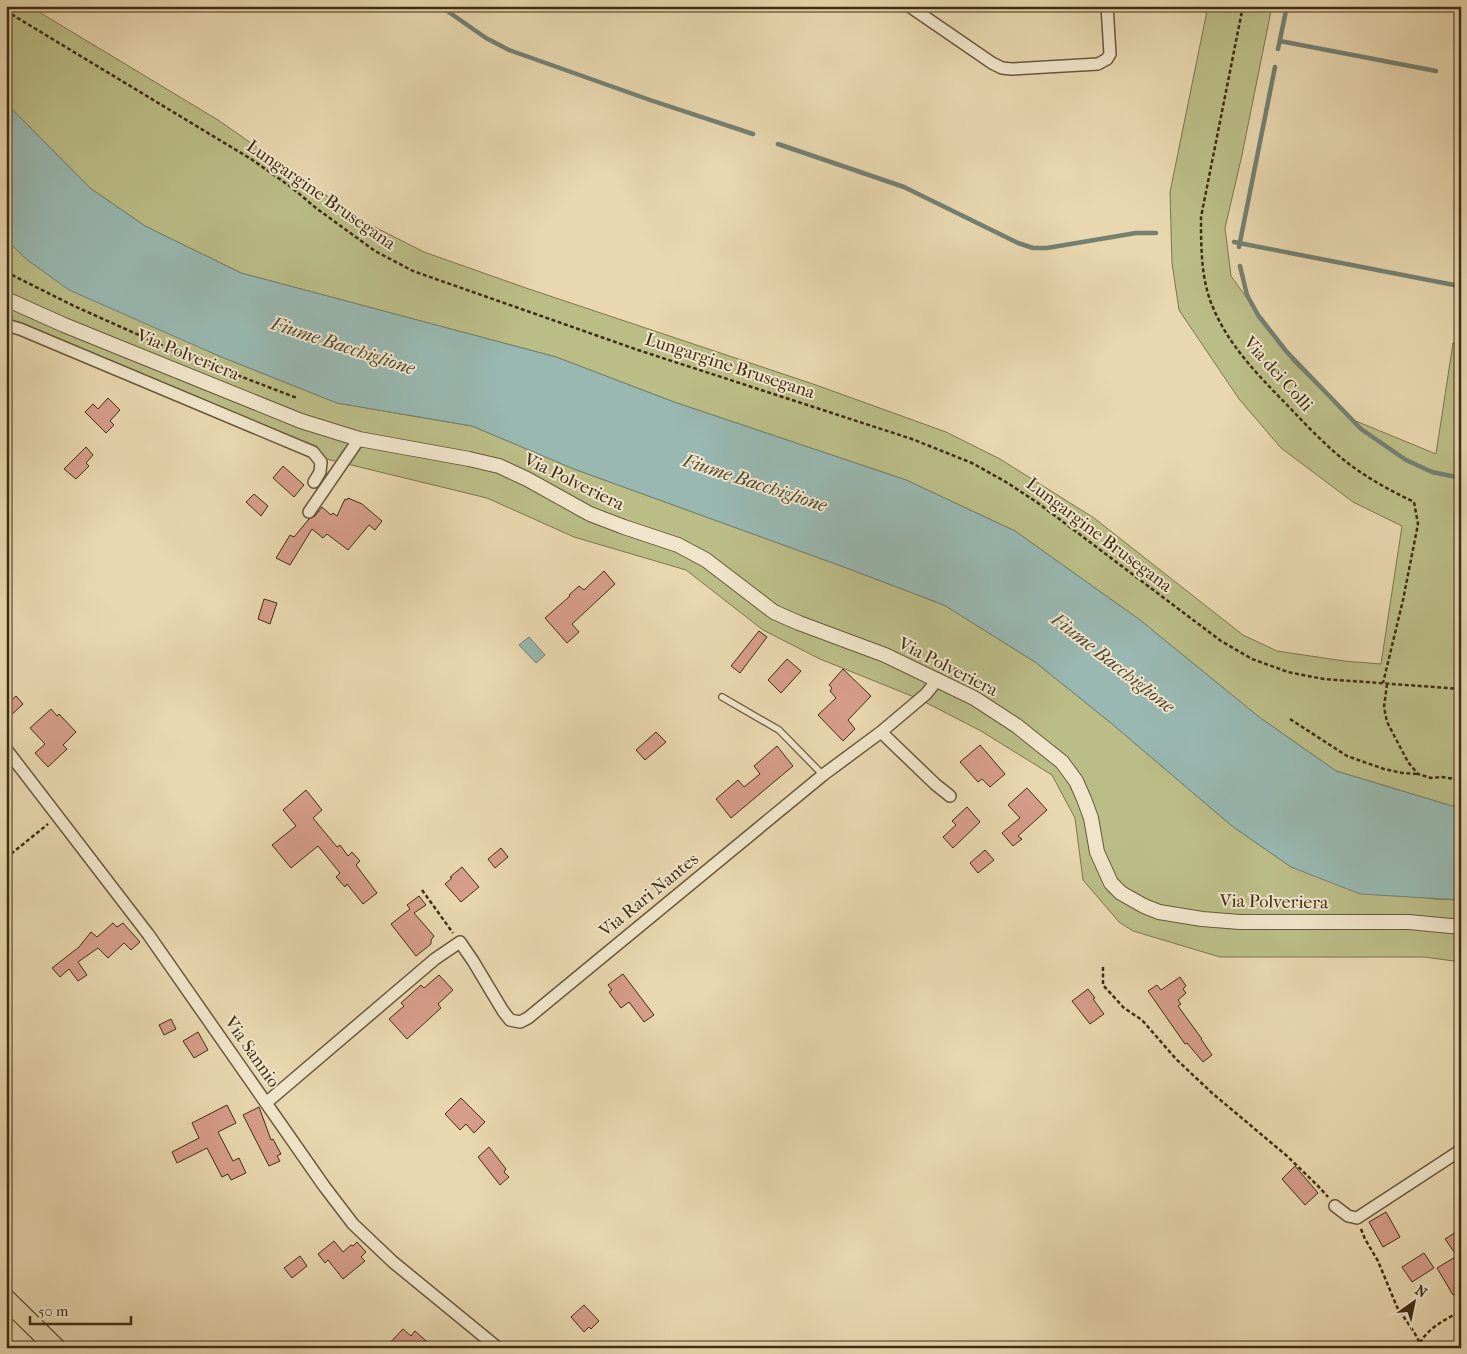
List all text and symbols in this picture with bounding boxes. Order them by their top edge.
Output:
street label: Lungargine Brusegana [242,136,400,255]
water label: Fiume Bacchiglione [267,312,419,380]
street label: Via Polveriera [133,325,243,385]
street label: Lungargine Brusegana [643,329,818,404]
street label: Via dei Colli [1238,332,1318,416]
street label: Via Polveriera [520,448,628,516]
water label: Fiume Bacchiglione [679,449,831,517]
street label: Lungargine Brusegana [1022,473,1177,597]
water label: Fiume Bacchiglione [1046,608,1180,719]
street label: Via Polveriera [894,633,1002,701]
street label: Via Rari Nantes [594,848,703,942]
street label: Via Polveriera [1218,891,1329,913]
street label: Via Sannio [219,1012,284,1092]
north arrow [1390,1276,1440,1326]
text: N [1412,1281,1430,1302]
scale bar [30,1294,131,1326]
text: 50 m [38,1302,69,1320]

